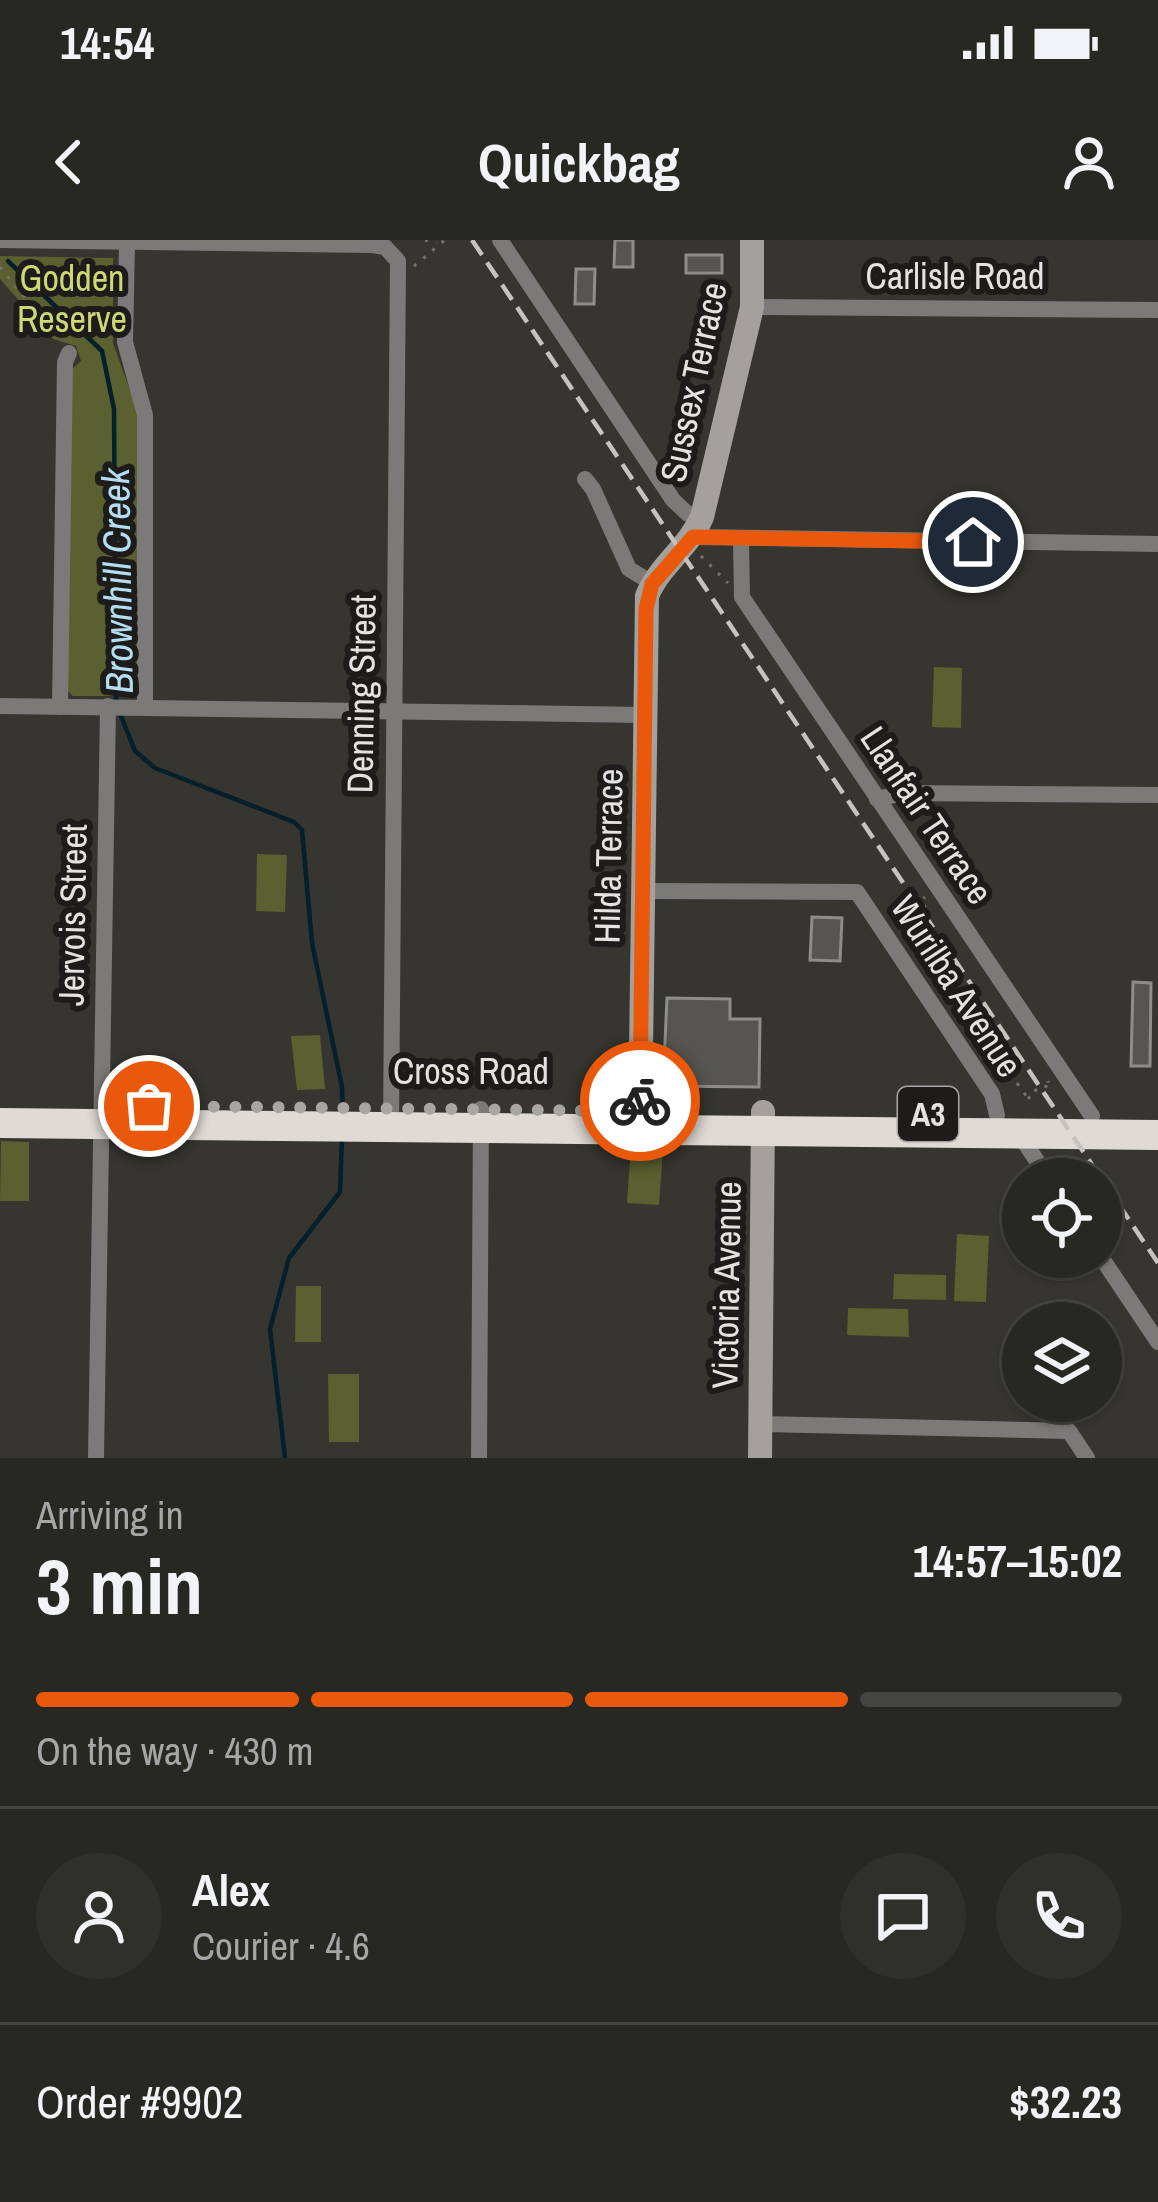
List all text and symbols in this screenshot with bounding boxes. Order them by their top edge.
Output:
text: 14:54 [60,12,154,73]
text: Quickbag [478,126,680,199]
icon: back [36,129,102,195]
icon: person [1056,129,1122,195]
street label: Carlisle Road [866,252,1044,300]
park label: Godden Reserve [17,254,127,343]
street label: Sussex Terrace [648,278,738,486]
water label: Brownhill Creek [89,467,145,694]
pin [922,491,1024,593]
icon: home [940,509,1006,575]
street label: Denning Street [335,594,387,794]
street label: Llanfair Terrace [850,717,1004,913]
street label: Hilda Terrace [582,768,634,944]
street label: Jervois Street [46,824,98,1006]
street label: Wurilba Avenue [880,886,1034,1086]
courier [580,1041,700,1161]
street label: Cross Road [393,1047,549,1095]
pin [98,1055,200,1157]
icon: bike [607,1068,673,1134]
icon: bag [116,1073,182,1139]
road number: A3 [898,1087,958,1141]
map controls [1002,1158,1122,1422]
button: locate [1002,1158,1122,1278]
street label: Victoria Avenue [700,1181,752,1389]
button: layers [1002,1302,1122,1422]
text: Arriving in [36,1489,184,1541]
text: 14:57–15:02 [913,1530,1122,1591]
text: 3 min [36,1533,203,1638]
text: On the way · 430 m [36,1725,313,1777]
button: person [36,1853,162,1979]
button: chat [840,1853,966,1979]
button: phone [996,1853,1122,1979]
text: Alex [192,1859,270,1920]
text: Courier · 4.6 [192,1920,370,1972]
text: Order #9902 [36,2071,243,2132]
text: $32.23 [1009,2071,1122,2132]

